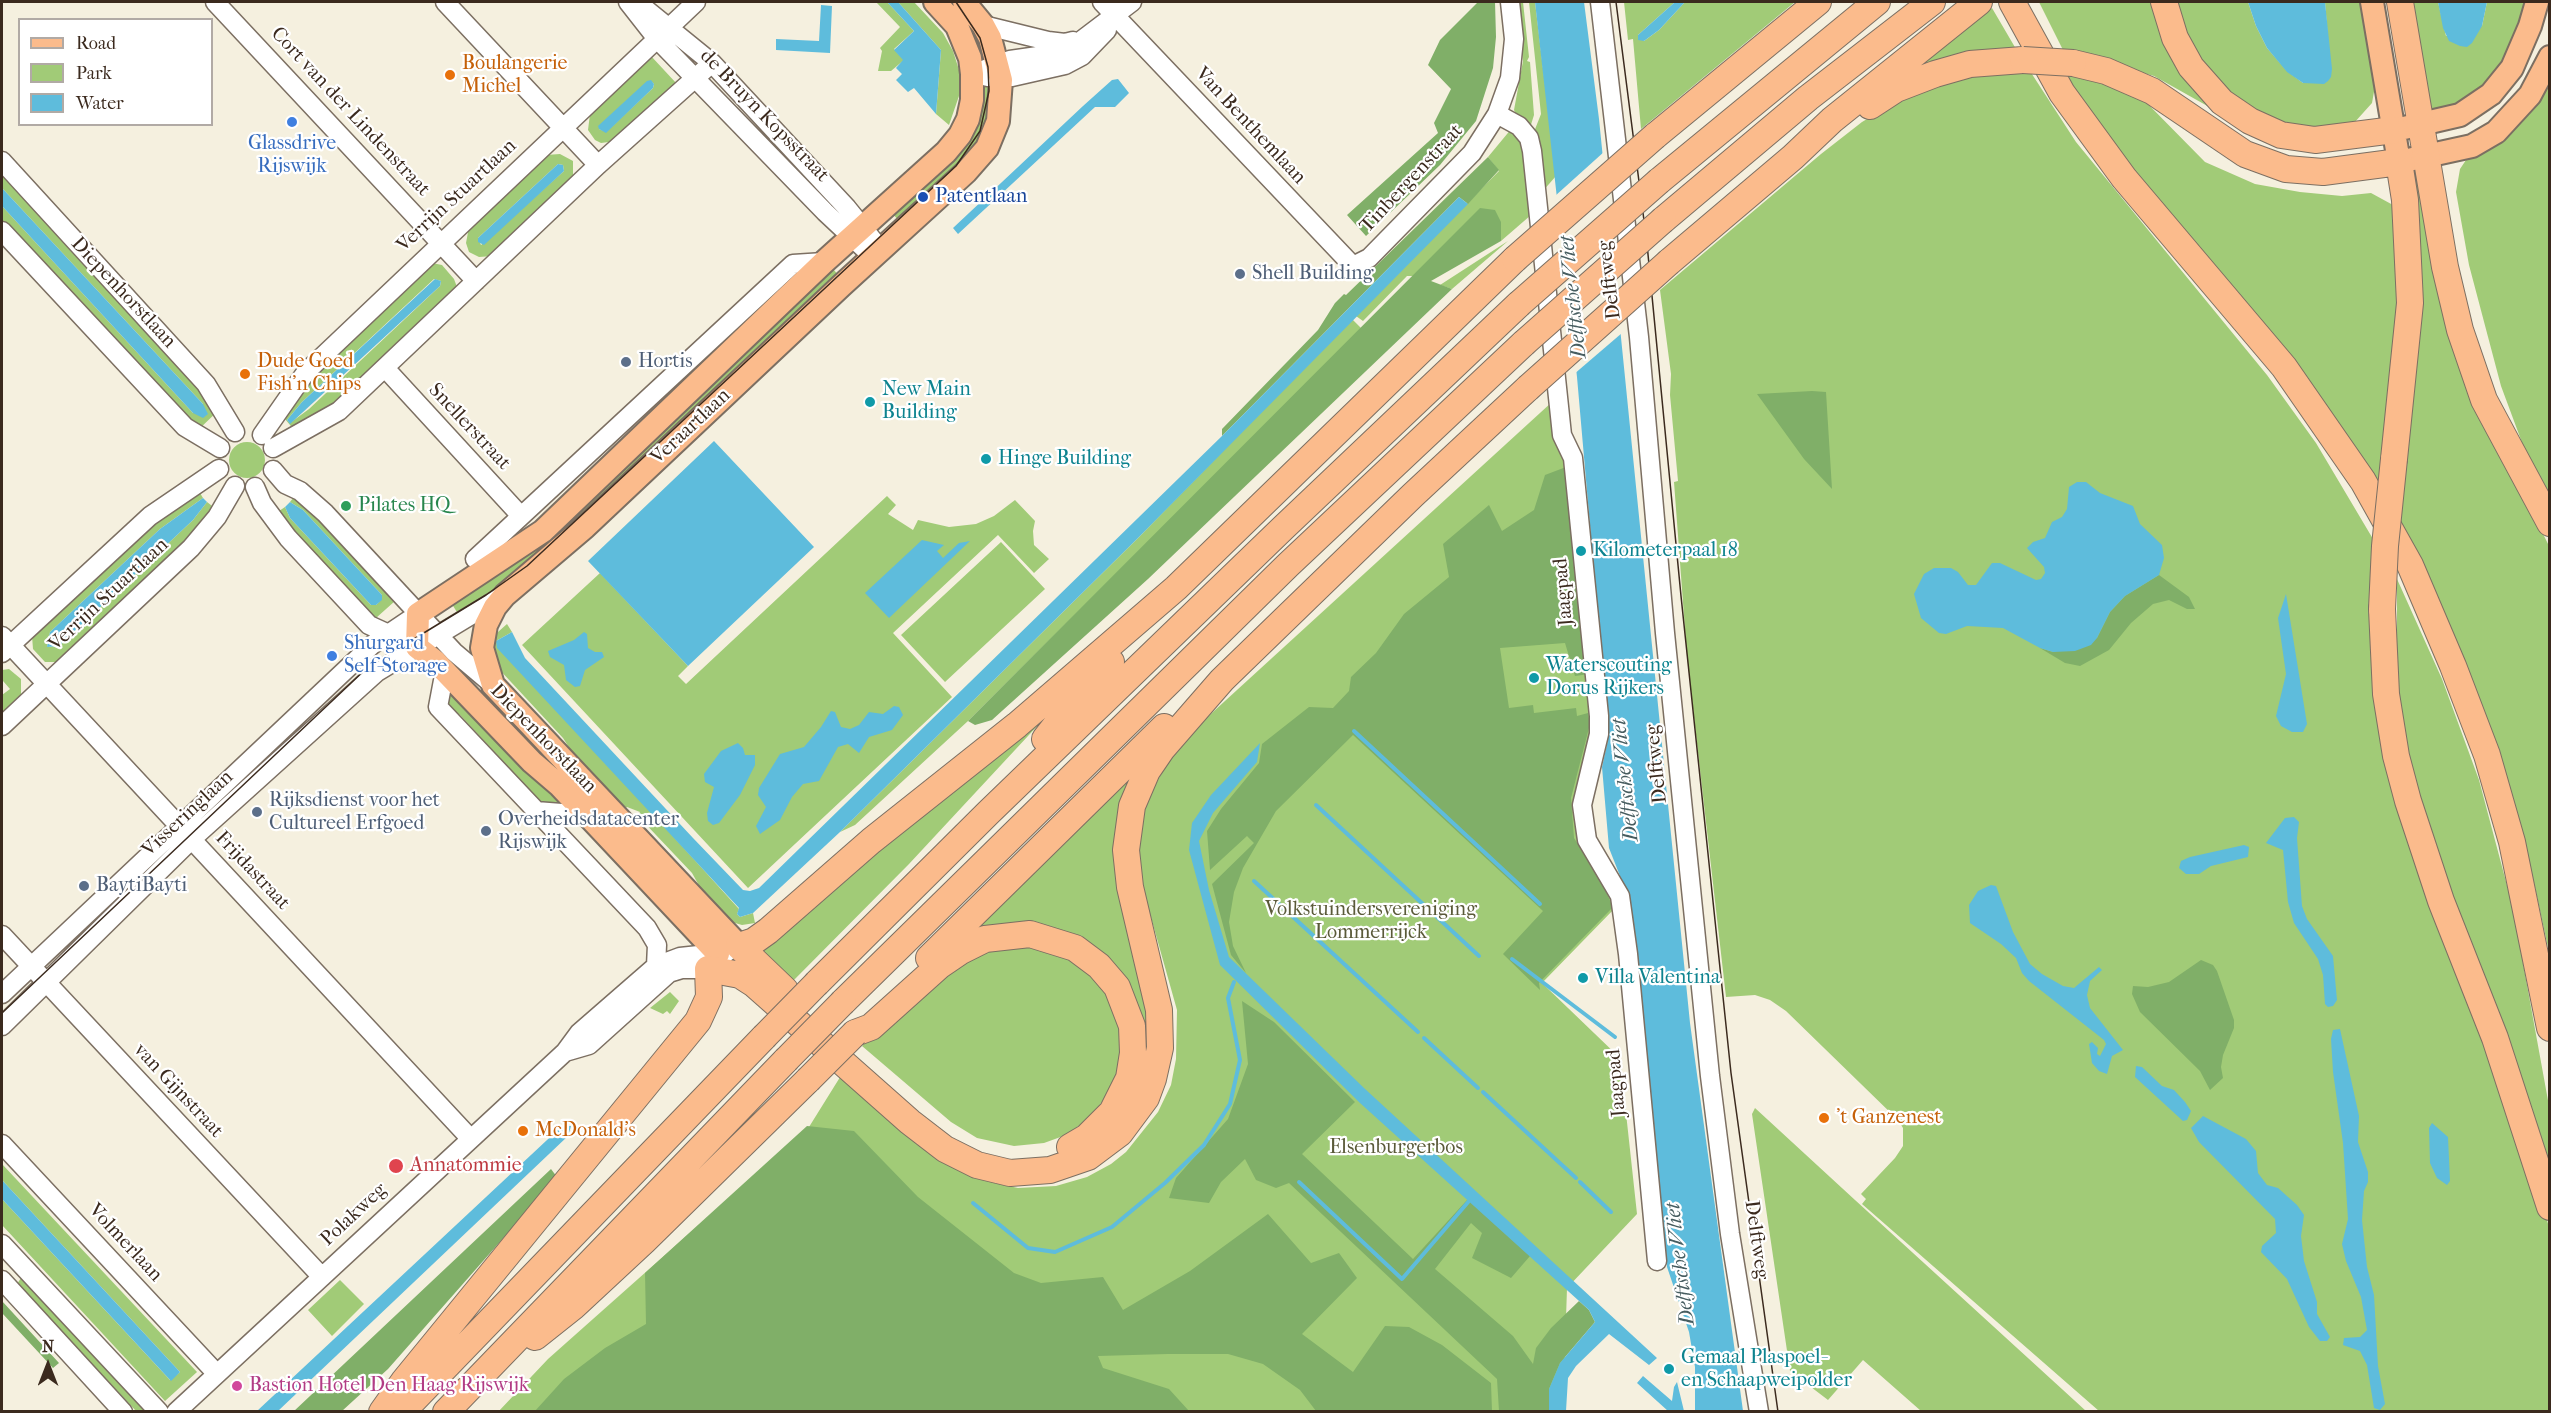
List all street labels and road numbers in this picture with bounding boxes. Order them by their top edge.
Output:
street label: Cort van der Lindenstraat [265,22,435,202]
street label: de Bruyn Kopsstraat [694,45,834,187]
street label: Van Benthemlaan [1189,62,1311,190]
street label: Tinbergenstraat [1355,120,1469,238]
street label: Verrijn Stuartlaan [392,134,522,258]
street label: Diepenhorstlaan [65,232,181,354]
street label: Delftweg [1593,239,1627,321]
street label: Snellerstraat [423,379,515,475]
street label: Veraartlaan [646,384,736,470]
street label: Verrijn Stuartlaan [44,533,174,657]
street label: Jaagpad [1549,557,1579,627]
street label: Diepenhorstlaan [485,679,601,799]
street label: Delftweg [1641,723,1673,805]
street label: Visseringlaan [137,766,239,862]
street label: Frijdastraat [209,827,295,915]
street label: van Gijnstraat [128,1039,228,1143]
street label: Jaagpad [1602,1048,1632,1118]
street label: Polakweg [316,1178,392,1252]
street label: Volmerlaan [83,1199,167,1287]
street label: Delftweg [1739,1199,1773,1281]

